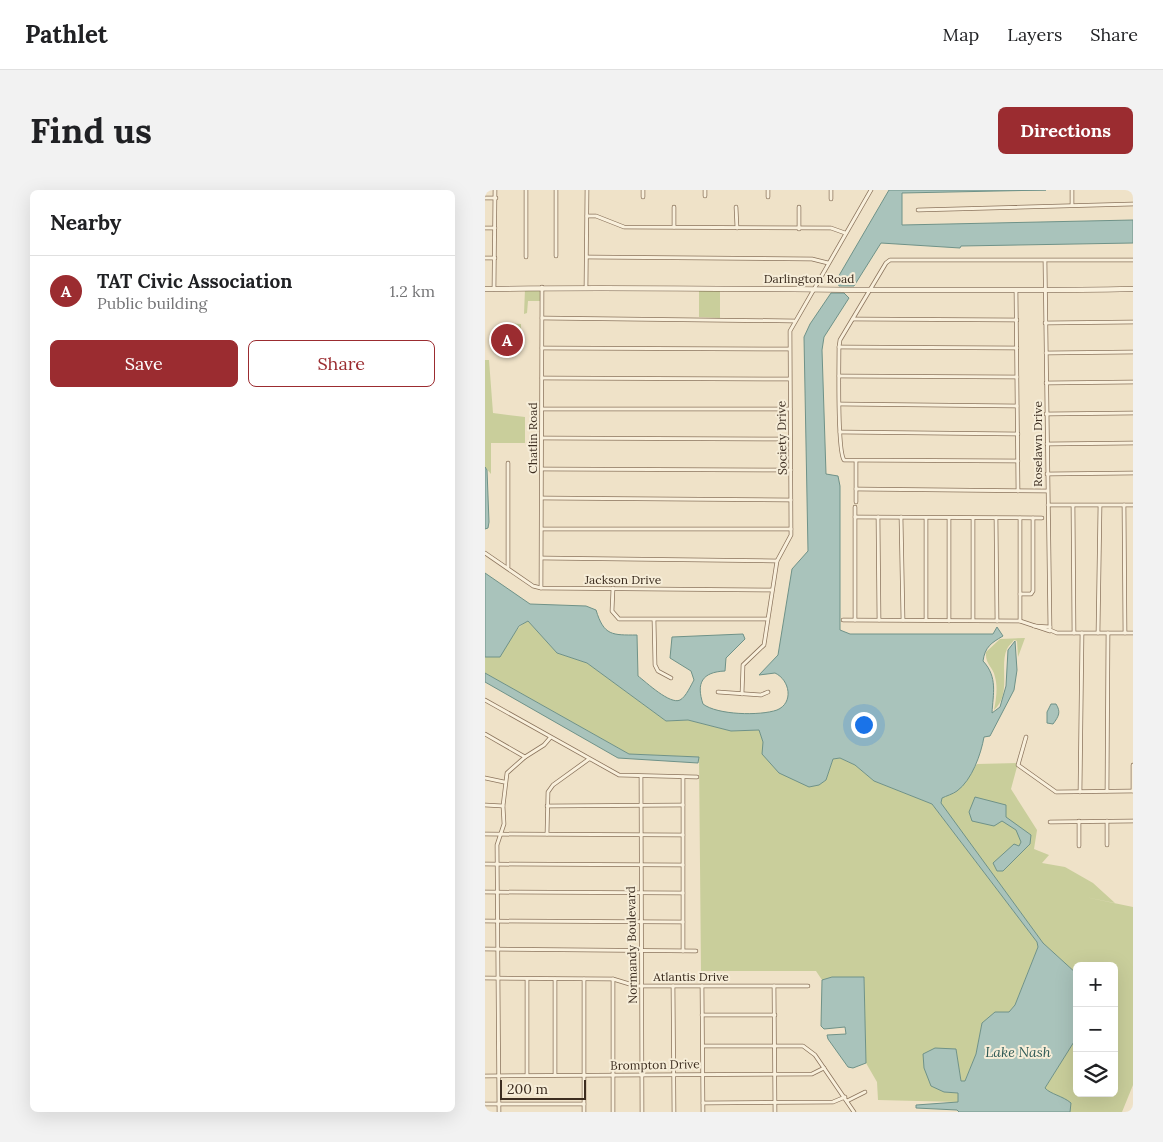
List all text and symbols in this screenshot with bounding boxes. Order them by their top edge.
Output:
text: Pathlet [25,19,108,50]
text: Map [943,23,979,46]
text: Layers [1007,23,1062,46]
text: Share [1090,23,1138,46]
button: Directions [998,107,1133,154]
text: Find us [30,108,152,153]
text: Nearby [50,209,121,236]
text: TAT Civic Association [97,269,292,293]
street label: Darlington Road [764,271,854,286]
text: A [61,281,71,301]
text: 1.2 km [390,281,435,301]
text: Public building [97,293,207,313]
pin: A [491,321,523,359]
button: Save [50,340,238,387]
button: Share [248,340,435,387]
street label: Society Drive [773,400,790,475]
street label: Roselawn Drive [1030,401,1045,487]
street label: Chatlin Road [525,402,540,474]
street label: Jackson Drive [584,572,662,587]
your location [851,712,877,738]
street label: Normandy Boulevard [623,886,640,1004]
map controls [1073,962,1118,1097]
button: + [1073,962,1118,1007]
street label: Atlantis Drive [652,969,729,984]
button: − [1073,1007,1118,1052]
water label: Lake Nash [985,1043,1051,1061]
button: layers [1073,1052,1118,1097]
street label: Brompton Drive [610,1056,700,1073]
scale bar [500,1077,586,1100]
text: 200 m [507,1080,548,1098]

